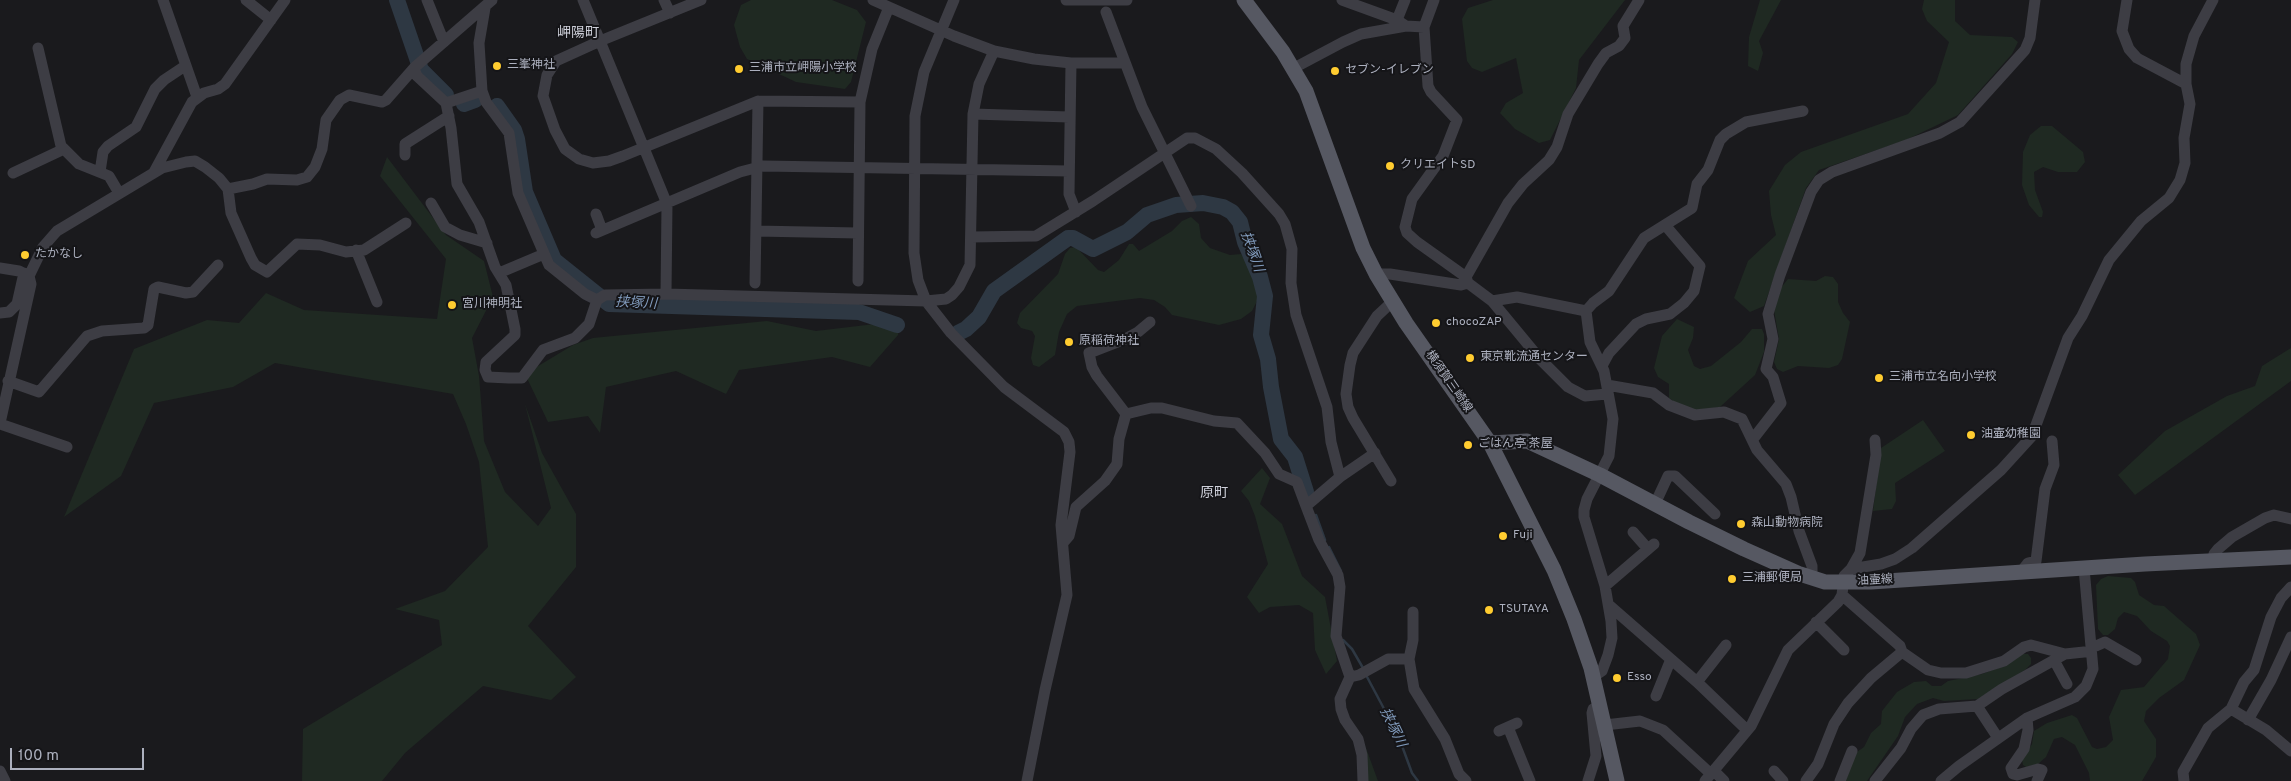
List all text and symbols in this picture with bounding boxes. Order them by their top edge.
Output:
district label: 岬陽町 [557,26,599,42]
place label: 三峯神社 [507,59,555,73]
marker: 三峯神社 [491,60,503,72]
place label: 三浦市立岬陽小学校 [749,62,857,76]
marker: 三浦市立岬陽小学校 [733,63,745,75]
place label: セブン-イレブン [1345,64,1434,78]
marker: セブン-イレブン [1329,65,1341,77]
place label: クリエイトSD [1400,159,1475,173]
marker: クリエイトSD [1384,160,1396,172]
water label: 挟塚川 [1236,229,1266,275]
place label: たかなし [35,248,83,262]
marker: たかなし [19,249,31,261]
water label: 挟塚川 [615,295,657,313]
place label: 宮川神明社 [462,298,522,312]
marker: 宮川神明社 [446,299,458,311]
place label: chocoZAP [1446,316,1502,330]
marker: chocoZAP [1430,317,1442,329]
place label: 原稲荷神社 [1079,335,1139,349]
marker: 原稲荷神社 [1063,336,1075,348]
street label: 横須賀三崎線 [1421,348,1475,416]
place label: 東京靴流通センター [1480,351,1588,365]
marker: 東京靴流通センター [1464,352,1476,364]
place label: 三浦市立名向小学校 [1889,371,1997,385]
marker: 三浦市立名向小学校 [1873,372,1885,384]
place label: 油壷幼稚園 [1981,428,2041,442]
marker: 油壷幼稚園 [1965,429,1977,441]
place label: ごはん亭 茶屋 [1478,438,1553,452]
marker: ごはん亭 茶屋 [1462,439,1474,451]
district label: 原町 [1200,486,1228,502]
place label: 森山動物病院 [1751,517,1823,531]
marker: 森山動物病院 [1735,518,1747,530]
place label: Fuji [1513,529,1533,543]
marker: Fuji [1497,530,1509,542]
place label: 三浦郵便局 [1742,572,1802,586]
marker: 三浦郵便局 [1726,573,1738,585]
street label: 油壷線 [1857,573,1893,589]
place label: TSUTAYA [1499,603,1549,617]
marker: TSUTAYA [1483,604,1495,616]
place label: Esso [1627,671,1652,685]
marker: Esso [1611,672,1623,684]
water label: 挟塚川 [1375,705,1409,751]
scale bar [12,738,146,770]
text: 100 m [18,747,59,766]

